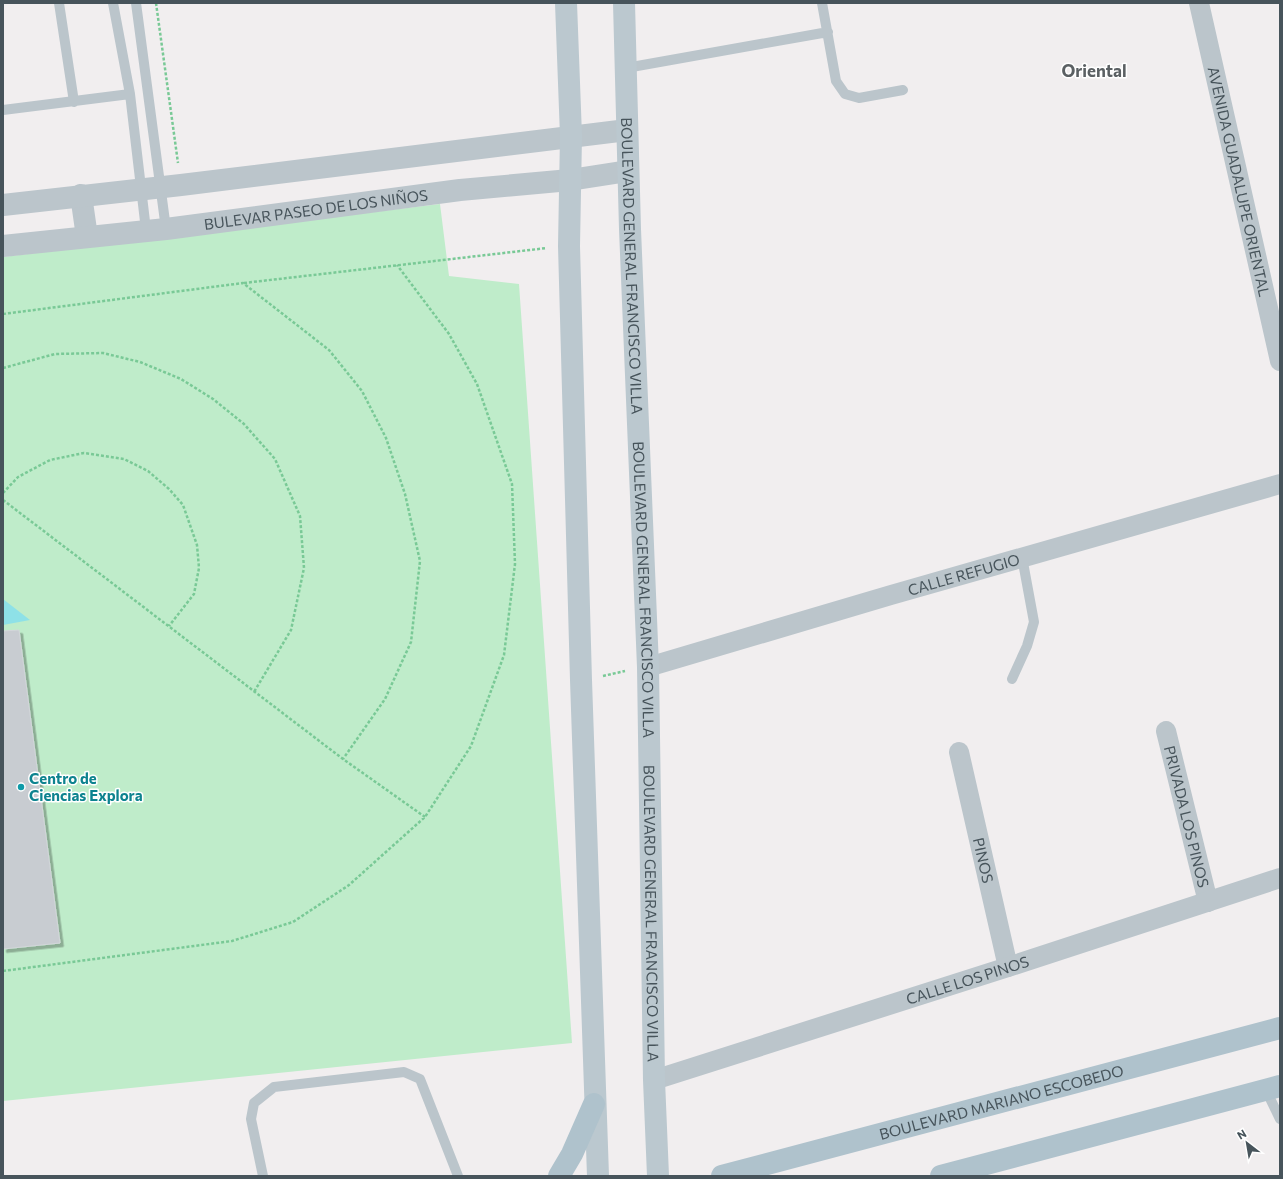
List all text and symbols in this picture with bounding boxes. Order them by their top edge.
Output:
district label: Oriental [1061,60,1127,81]
street label: AVENIDA GUADALUPE ORIENTAL [1205,65,1274,299]
street label: BOULEVARD GENERAL FRANCISCO VILLA [618,117,647,415]
street label: BULEVAR PASEO DE LOS NIÑOS [203,185,429,233]
street label: BOULEVARD GENERAL FRANCISCO VILLA [630,441,658,738]
street label: CALLE REFUGIO [906,550,1022,599]
street label: PRIVADA LOS PINOS [1161,744,1213,889]
street label: BOULEVARD GENERAL FRANCISCO VILLA [640,765,663,1062]
place label: Centro de Ciencias Explora [29,769,143,804]
marker: Centro de Ciencias Explora [16,782,26,792]
street label: PINOS [970,836,998,885]
street label: CALLE LOS PINOS [904,952,1031,1008]
street label: BOULEVARD MARIANO ESCOBEDO [877,1061,1125,1143]
north arrow [1227,1123,1267,1163]
text: N [1235,1126,1248,1142]

